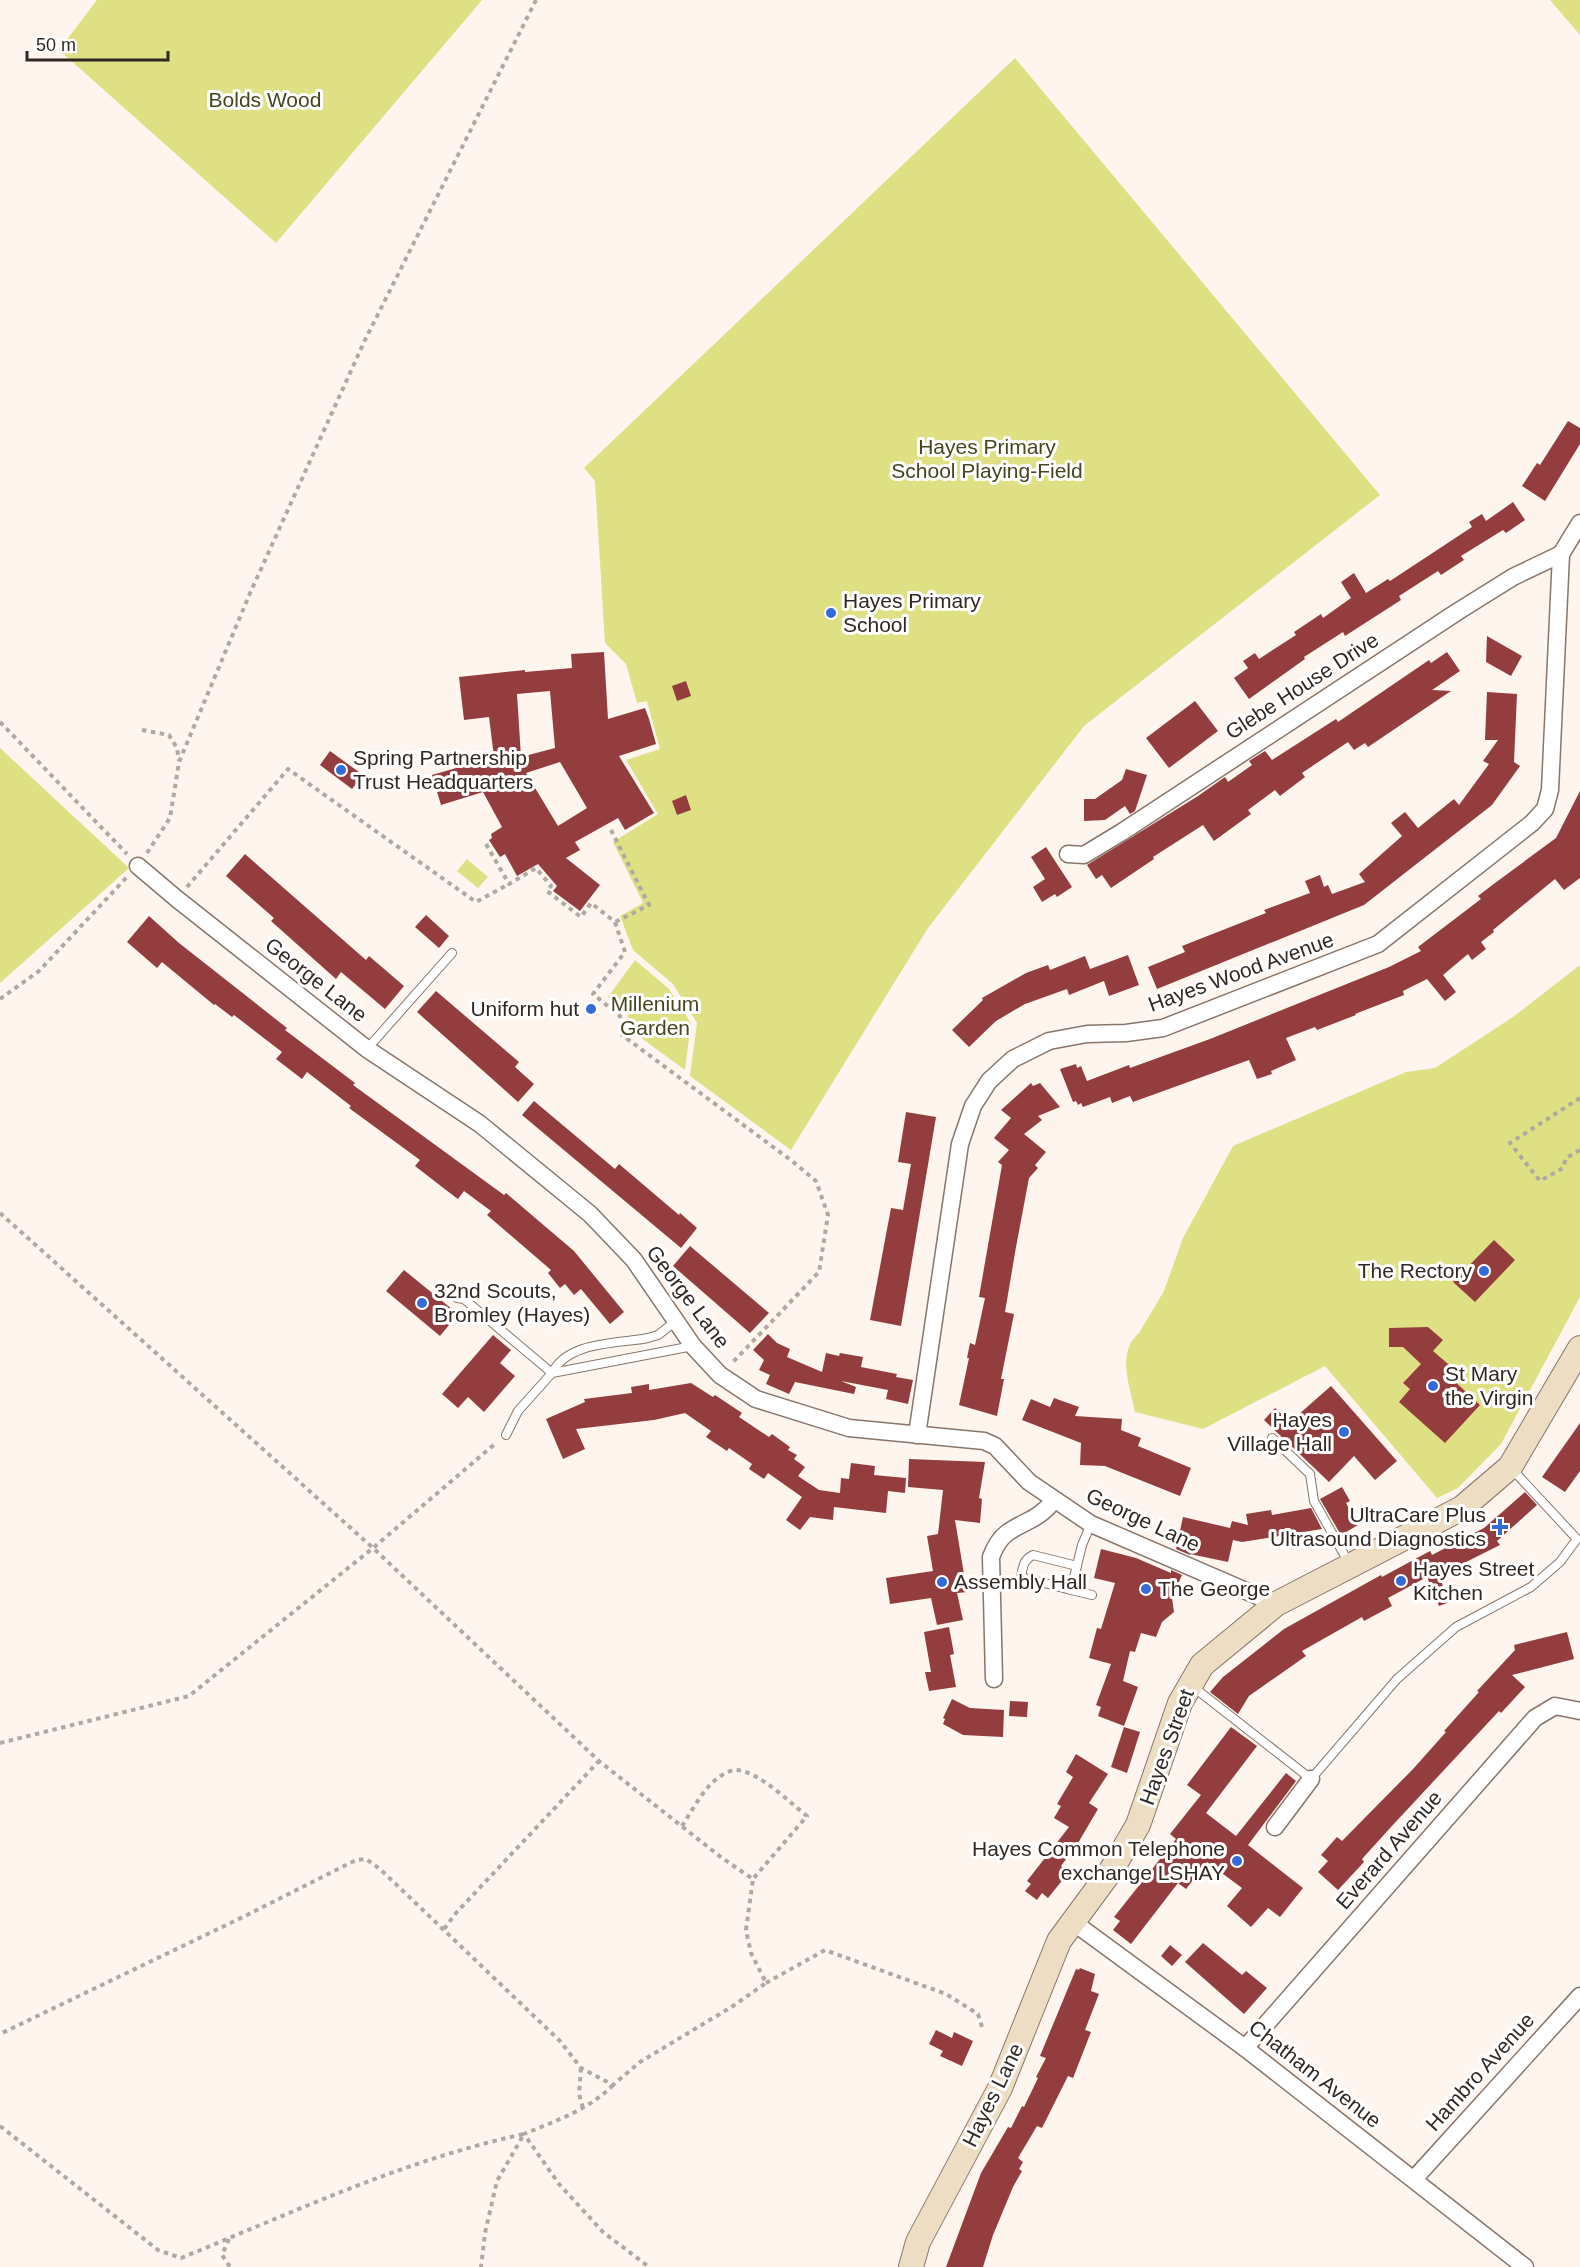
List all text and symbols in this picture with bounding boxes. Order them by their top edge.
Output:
scale bar [27,24,168,62]
text: 50 m [36,35,76,55]
park label: Bolds Wood [209,88,321,111]
park label: Hayes Primary School Playing-Field [891,435,1083,482]
place label: Hayes Primary School [843,589,981,636]
marker: Hayes Primary School [824,606,838,620]
street label: Glebe House Drive [1221,628,1382,744]
place label: Spring Partnership Trust Headquarters [353,746,533,793]
marker: Spring Partnership Trust Headquarters [334,763,348,777]
street label: Hayes Wood Avenue [1145,927,1337,1016]
street label: George Lane [261,933,372,1026]
park label: Millenium Garden [611,992,699,1039]
place label: Uniform hut [470,997,579,1020]
marker: Uniform hut [584,1002,598,1016]
street label: George Lane [642,1241,734,1353]
place label: The Rectory [1358,1259,1472,1282]
marker: The Rectory [1477,1264,1491,1278]
place label: 32nd Scouts, Bromley (Hayes) [434,1279,590,1326]
marker: 32nd Scouts, Bromley (Hayes) [415,1296,429,1310]
place label: St Mary the Virgin [1445,1362,1533,1409]
marker: St Mary the Virgin [1426,1379,1440,1393]
place label: Hayes Village Hall [1227,1408,1332,1455]
marker: Hayes Village Hall [1337,1425,1351,1439]
street label: George Lane [1083,1483,1204,1556]
place label: UltraCare Plus Ultrasound Diagnostics [1270,1503,1486,1550]
marker: UltraCare Plus Ultrasound Diagnostics [1491,1518,1509,1536]
place label: Hayes Street Kitchen [1413,1557,1535,1604]
place label: Assembly Hall [954,1570,1087,1593]
marker: Hayes Street Kitchen [1394,1574,1408,1588]
marker: Assembly Hall [935,1575,949,1589]
place label: The George [1158,1577,1270,1600]
marker: The George [1139,1582,1153,1596]
street label: Hayes Street [1135,1686,1198,1808]
street label: Everard Avenue [1331,1786,1446,1913]
place label: Hayes Common Telephone exchange LSHAY [972,1837,1225,1884]
marker: Hayes Common Telephone exchange LSHAY [1230,1854,1244,1868]
street label: Hambro Avenue [1421,2008,1538,2135]
street label: Chatham Avenue [1245,2015,1386,2132]
street label: Hayes Lane [958,2039,1027,2150]

